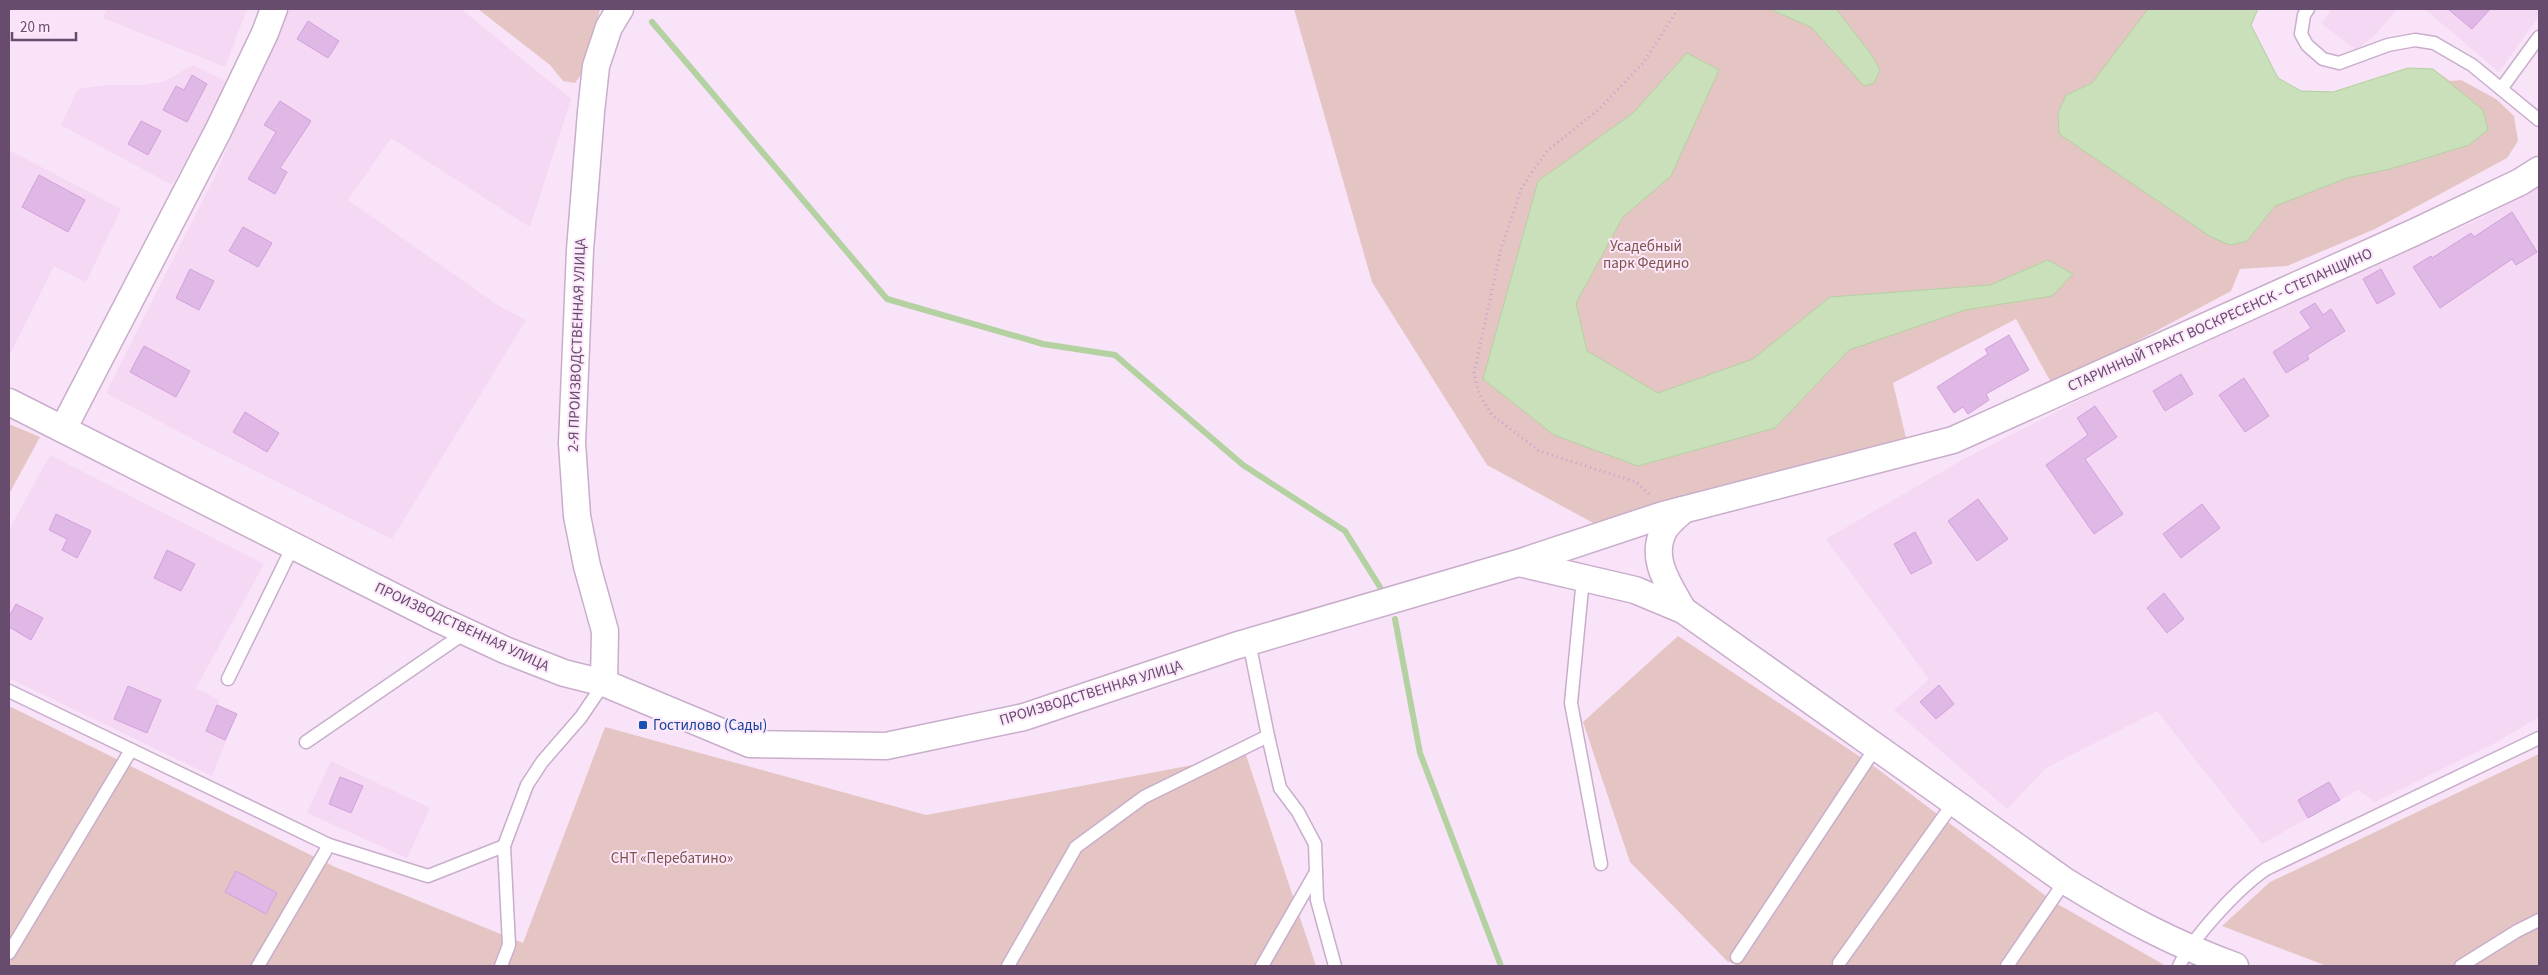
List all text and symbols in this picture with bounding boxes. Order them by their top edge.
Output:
scale bar [12,10,76,42]
text: 20 m [20,17,50,38]
park label: Усадебный парк Федино [1603,236,1689,274]
street label: 2-Я ПРОИЗВОДСТВЕННАЯ УЛИЦА [563,237,591,452]
street label: СТАРИННЫЙ ТРАКТ ВОСКРЕСЕНСК - СТЕПАНЩИНО [2064,243,2376,397]
street label: ПРОИЗВОДСТВЕННАЯ УЛИЦА [371,577,554,677]
street label: ПРОИЗВОДСТВЕННАЯ УЛИЦА [997,655,1186,731]
place label: Гостилово (Сады) [653,715,767,736]
marker: Гостилово (Сады) [637,719,649,731]
park label: СНТ «Перебатино» [611,848,733,869]

